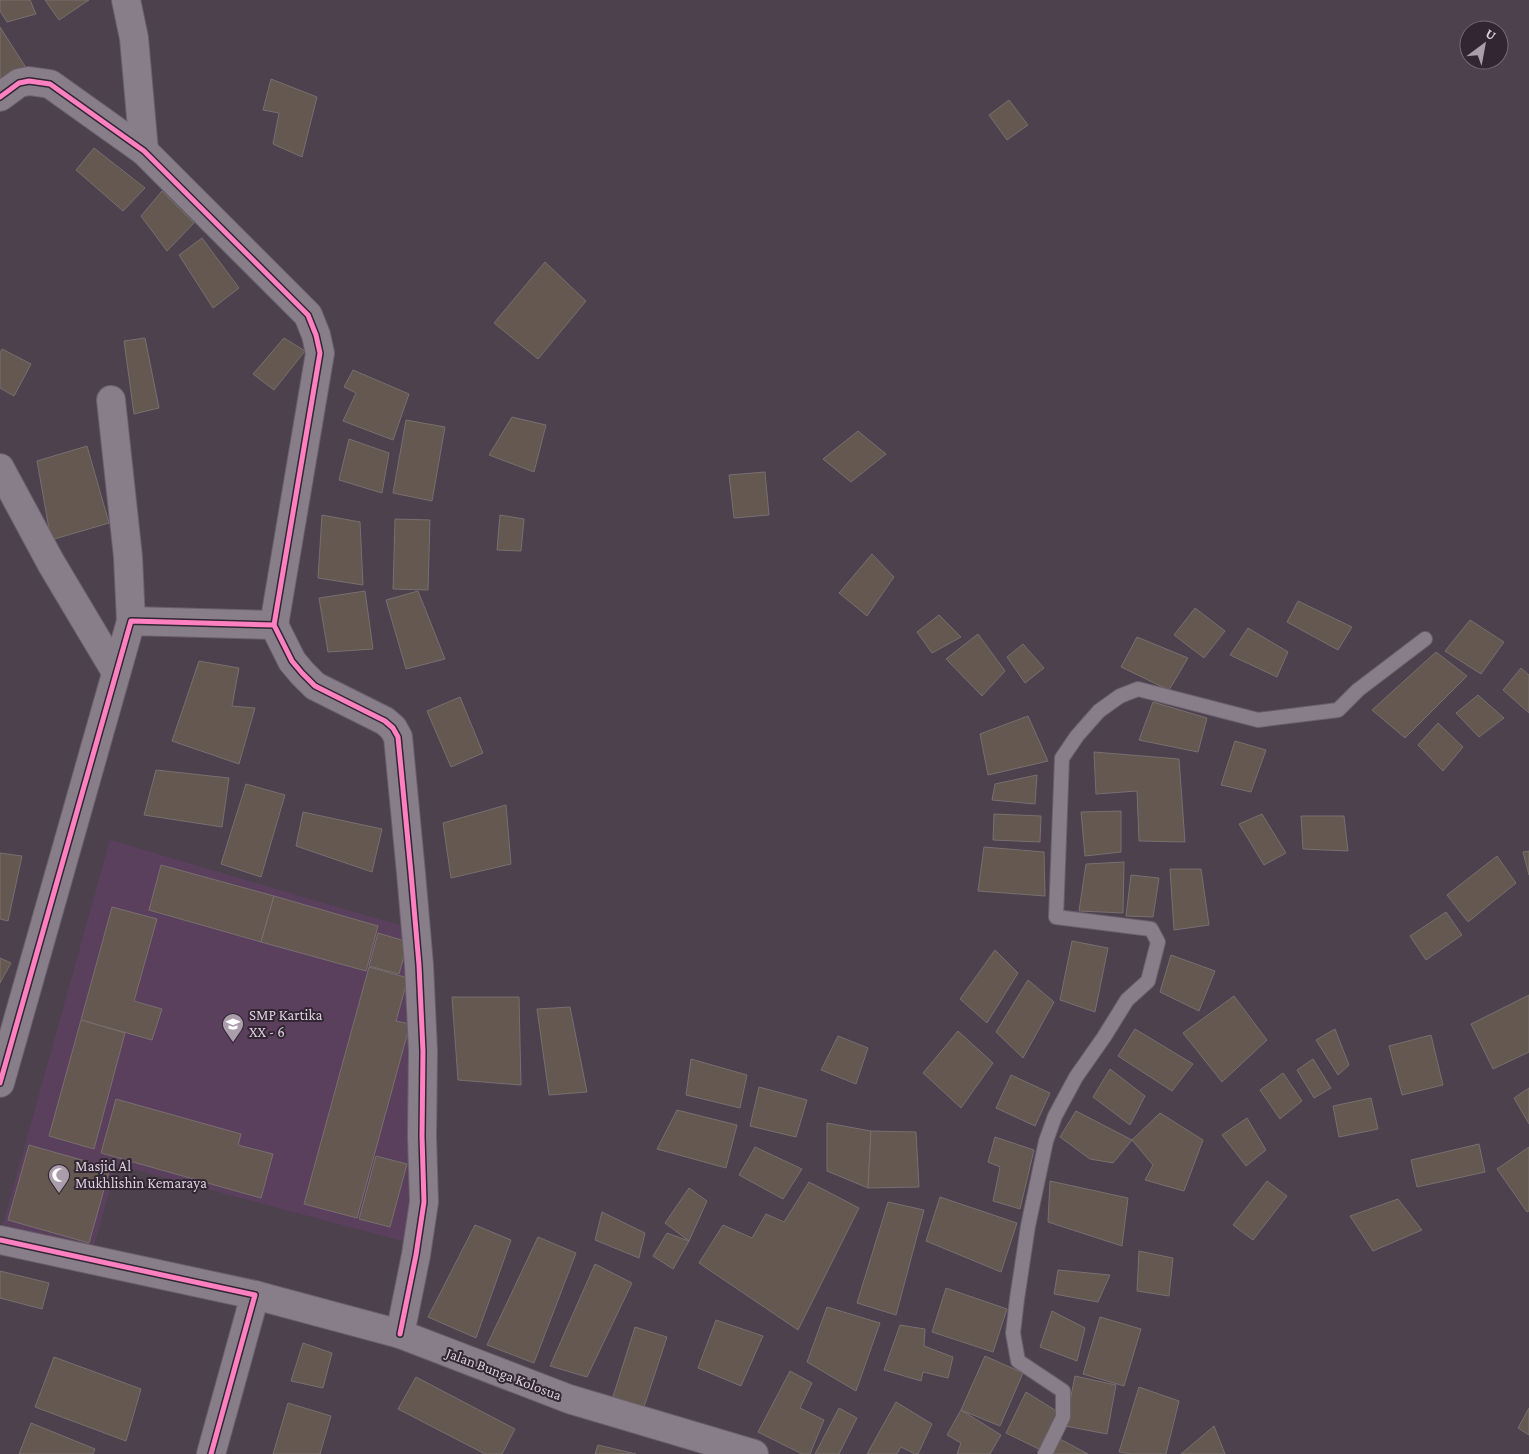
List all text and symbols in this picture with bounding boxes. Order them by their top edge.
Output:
north arrow [1459,20,1509,70]
text: U [1483,25,1500,44]
place label: SMP Kartika XX - 6 [249,1007,323,1040]
school or university icon: SMP Kartika XX - 6 [221,1012,245,1043]
place label: Masjid Al Mukhlishin Kemaraya [75,1158,207,1192]
mosque icon: Masjid Al Mukhlishin Kemaraya [47,1163,71,1194]
street label: Jalan Bunga Kolosua [442,1344,564,1404]

